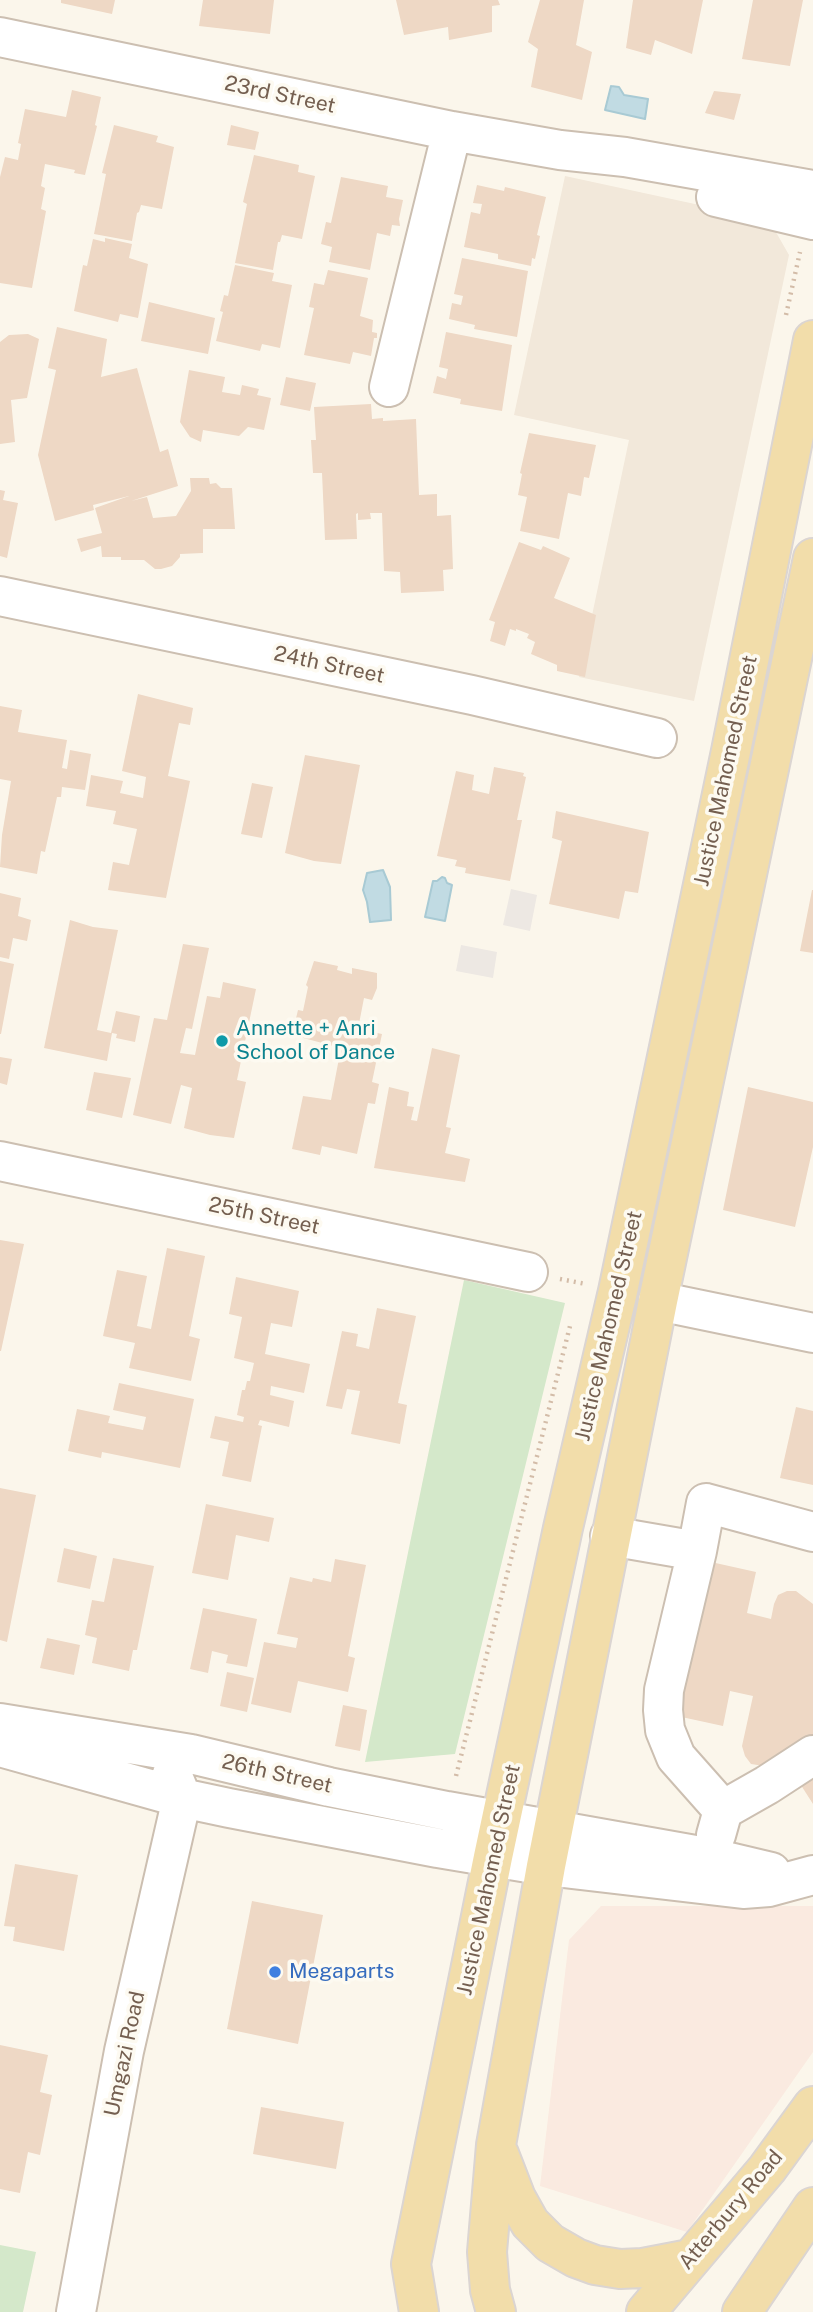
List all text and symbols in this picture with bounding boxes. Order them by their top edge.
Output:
street label: 23rd Street [222,71,338,119]
street label: 24th Street [271,641,387,689]
street label: Justice Mahomed Street [689,653,763,889]
place label: Annette + Anri School of Dance [236,1016,395,1066]
marker: Annette + Anri School of Dance [214,1033,230,1049]
street label: 25th Street [206,1192,322,1240]
street label: Justice Mahomed Street [570,1208,648,1444]
street label: 26th Street [219,1749,335,1799]
street label: Justice Mahomed Street [452,1762,526,1998]
place label: Megaparts [289,1959,394,1985]
marker: Megaparts [267,1964,283,1980]
street label: Umgazi Road [99,1989,151,2119]
street label: Atterbury Road [674,2145,788,2275]

